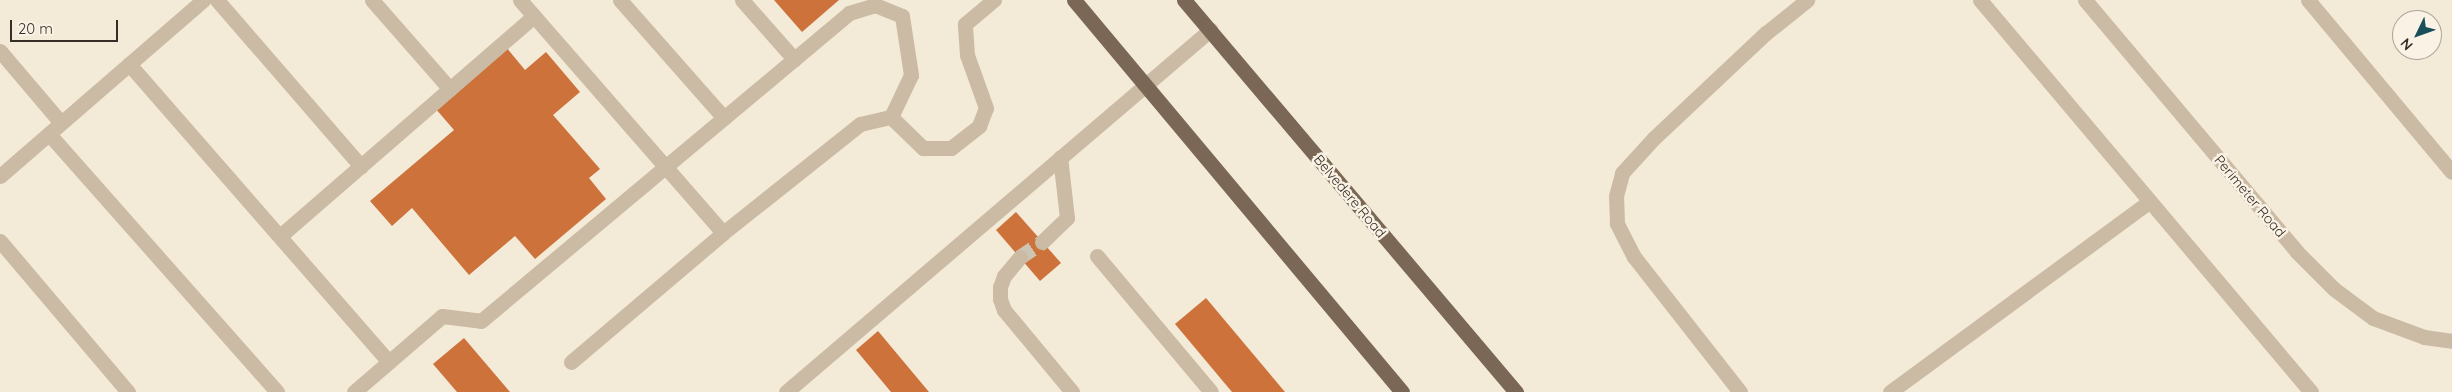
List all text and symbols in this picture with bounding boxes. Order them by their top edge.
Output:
scale bar [12,10,120,42]
north arrow [2392,10,2442,60]
text: 20 m [18,19,53,38]
text: N [2396,35,2417,54]
street label: Belvedere Road [1310,151,1390,241]
street label: Perimeter Road [2211,152,2289,240]

